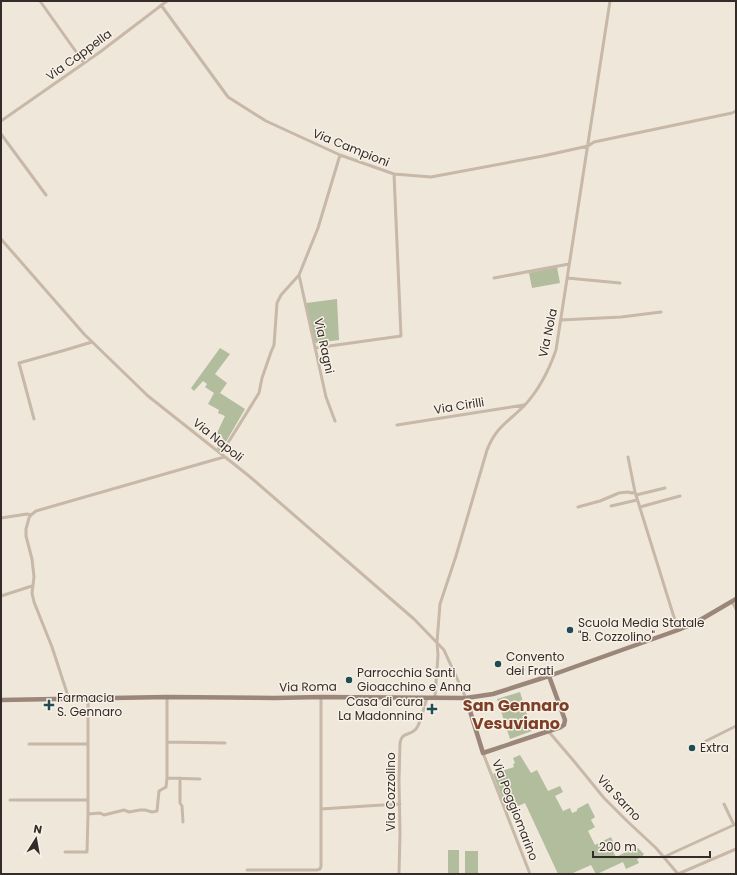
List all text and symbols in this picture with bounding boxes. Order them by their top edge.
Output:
street label: Via Cappella [42,25,115,84]
street label: Via Campioni [310,124,392,171]
street label: Via Nola [534,307,561,359]
street label: Via Ragni [310,316,339,375]
street label: Via Cirilli [432,393,485,418]
street label: Via Napoli [189,414,247,465]
place label: Scuola Media Statale "B. Cozzolino" [578,614,705,645]
marker: Scuola Media Statale "B. Cozzolino" [565,625,575,635]
place label: Convento dei Frati [506,648,565,679]
marker: Convento dei Frati [493,659,503,669]
place label: Parrocchia Santi Gioacchino e Anna [357,664,471,695]
marker: Parrocchia Santi Gioacchino e Anna [344,675,354,685]
street label: Via Roma [279,677,337,696]
place label: Farmacia S. Gennaro [57,689,122,720]
place label: Casa di cura La Madonnina [338,693,423,724]
district label: San Gennaro Vesuviano [463,694,569,735]
marker: Farmacia S. Gennaro [44,700,54,710]
marker: Casa di cura La Madonnina [426,703,438,715]
place label: Extra [700,739,729,756]
marker: Extra [687,743,697,753]
street label: Via Cozzolino [382,752,399,832]
street label: Via Poggiomarino [488,757,543,863]
street label: Via Sarno [594,771,645,825]
north arrow [16,819,56,859]
text: N [32,821,43,838]
scale bar [593,833,710,859]
text: 200 m [599,838,637,855]

